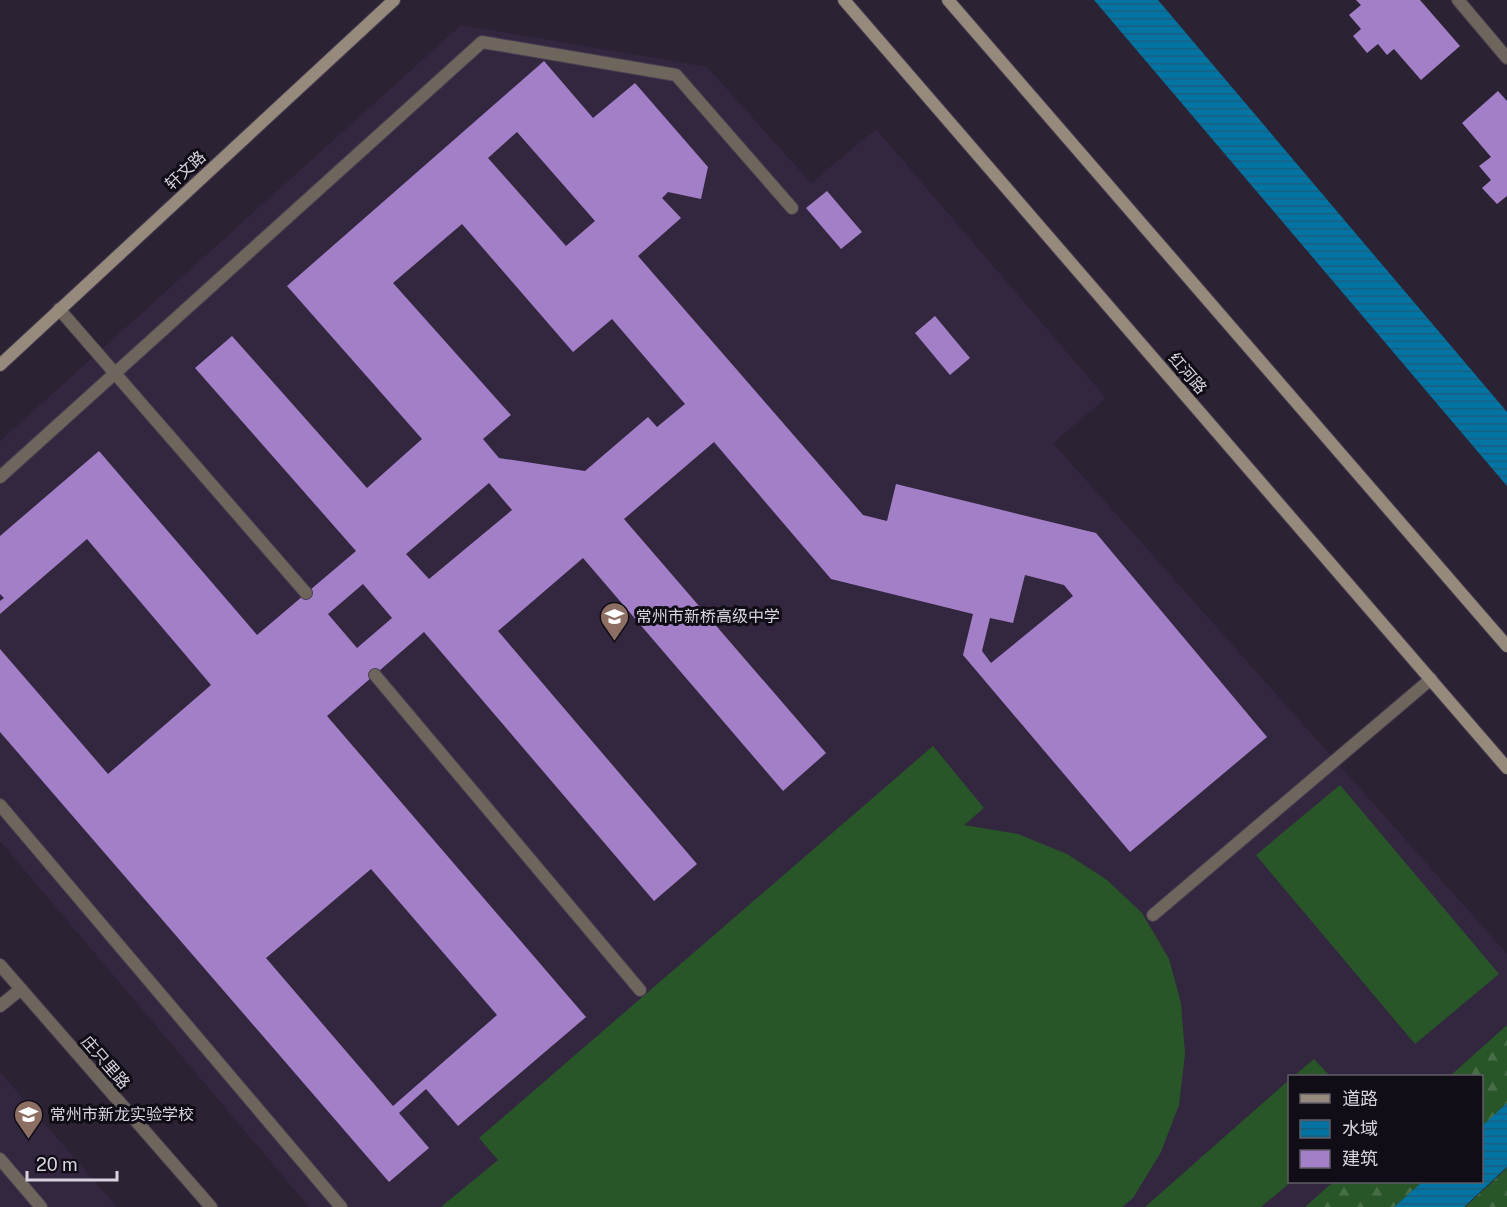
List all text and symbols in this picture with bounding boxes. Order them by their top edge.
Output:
street label: 轩文路 [161,147,209,194]
street label: 红河路 [1165,349,1211,398]
school or university icon: 常州市新桥高级中学 [599,600,631,642]
place label: 常州市新桥高级中学 [636,607,780,626]
street label: 庄只里路 [77,1032,134,1093]
legend [1288,1075,1483,1183]
text: 道路 [1342,1088,1378,1109]
school or university icon: 常州市新龙实验学校 [13,1098,45,1140]
place label: 常州市新龙实验学校 [50,1105,194,1124]
text: 水域 [1342,1118,1378,1139]
scale bar [27,1144,117,1182]
text: 建筑 [1342,1148,1378,1169]
text: 20 m [36,1154,78,1175]

